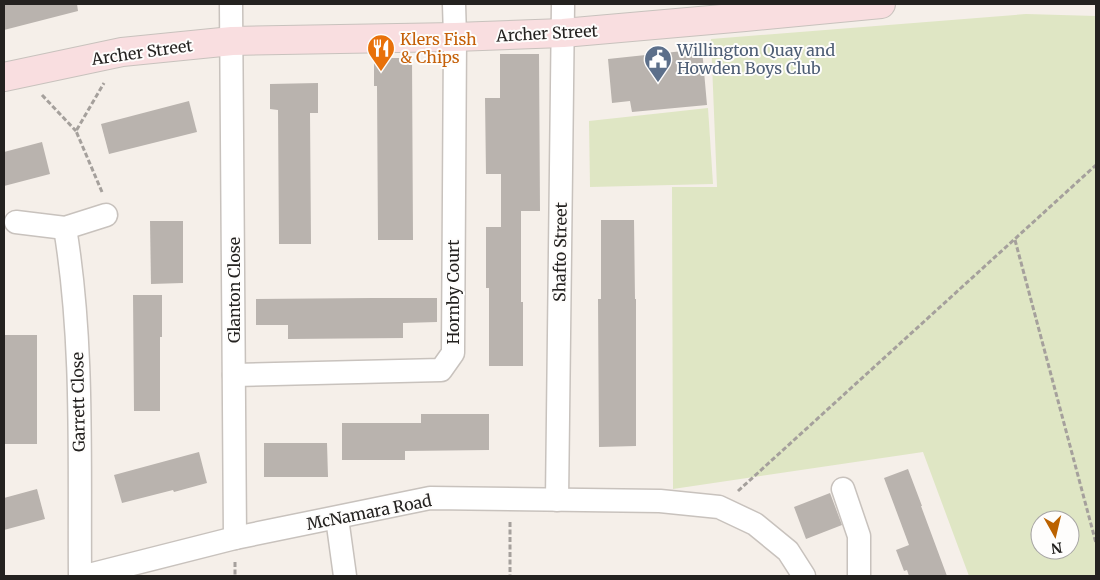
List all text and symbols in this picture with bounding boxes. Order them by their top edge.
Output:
street label: Archer Street [495,20,599,46]
place label: Klers Fish & Chips [400,29,477,67]
restaurant icon: Klers Fish & Chips [366,33,396,72]
street label: Archer Street [89,35,194,69]
place label: Willington Quay and Howden Boys Club [676,40,835,78]
public building icon: Willington Quay and Howden Boys Club [643,44,673,83]
street label: Shafto Street [549,201,571,302]
street label: Glanton Close [224,237,244,343]
street label: Hornby Court [443,239,463,345]
street label: Garrett Close [67,352,89,452]
street label: McNamara Road [305,490,434,534]
north arrow [1030,510,1080,560]
text: N [1050,538,1064,558]

